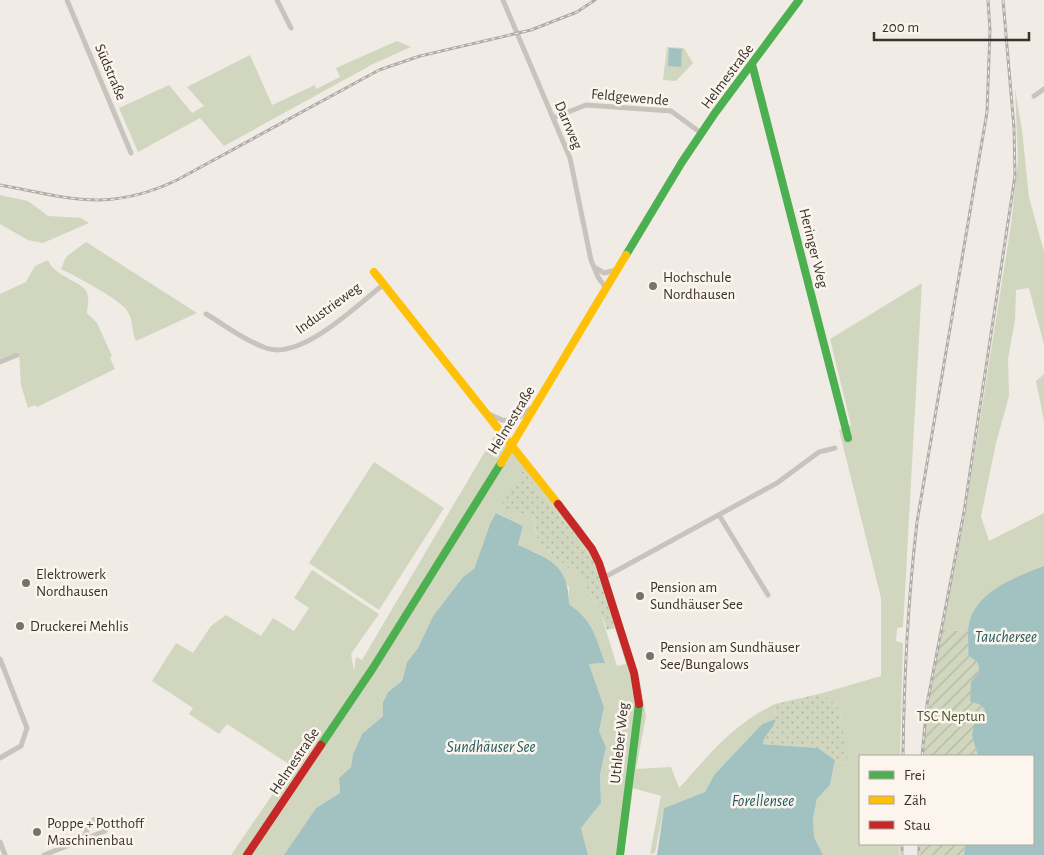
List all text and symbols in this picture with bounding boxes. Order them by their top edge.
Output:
scale bar [874,10,1029,42]
text: 200 m [882,20,919,35]
street label: Helmestraße [698,41,757,111]
street label: Südstraße [92,42,129,103]
street label: Feldgewende [591,87,669,108]
street label: Darrweg [552,99,586,152]
street label: Heringer Weg [796,207,831,290]
place label: Hochschule Nordhausen [663,270,735,302]
street label: Industrieweg [293,279,364,337]
marker: Hochschule Nordhausen [647,280,659,292]
street label: Helmestraße [485,383,538,457]
place label: Elektrowerk Nordhausen [36,567,108,599]
marker: Elektrowerk Nordhausen [20,577,32,589]
place label: Pension am Sundhäuser See [650,580,743,612]
marker: Pension am Sundhäuser See [634,590,646,602]
place label: Druckerei Mehlis [30,619,128,634]
marker: Druckerei Mehlis [14,620,26,632]
water label: Tauchersee [975,629,1037,645]
place label: Pension am Sundhäuser See/Bungalows [660,640,800,672]
marker: Pension am Sundhäuser See/Bungalows [644,650,656,662]
street label: Uthleber Weg [608,701,631,784]
park label: TSC Neptun [917,709,986,724]
street label: Helmestraße [267,725,322,797]
water label: Sundhäuser See [446,739,536,755]
legend [859,755,1034,845]
text: Frei [904,768,925,783]
water label: Forellensee [732,793,794,809]
text: Zäh [904,793,927,808]
place label: Poppe + Potthoff Maschinenbau [47,816,145,848]
text: Stau [904,818,931,833]
marker: Poppe + Potthoff Maschinenbau [31,826,43,838]

